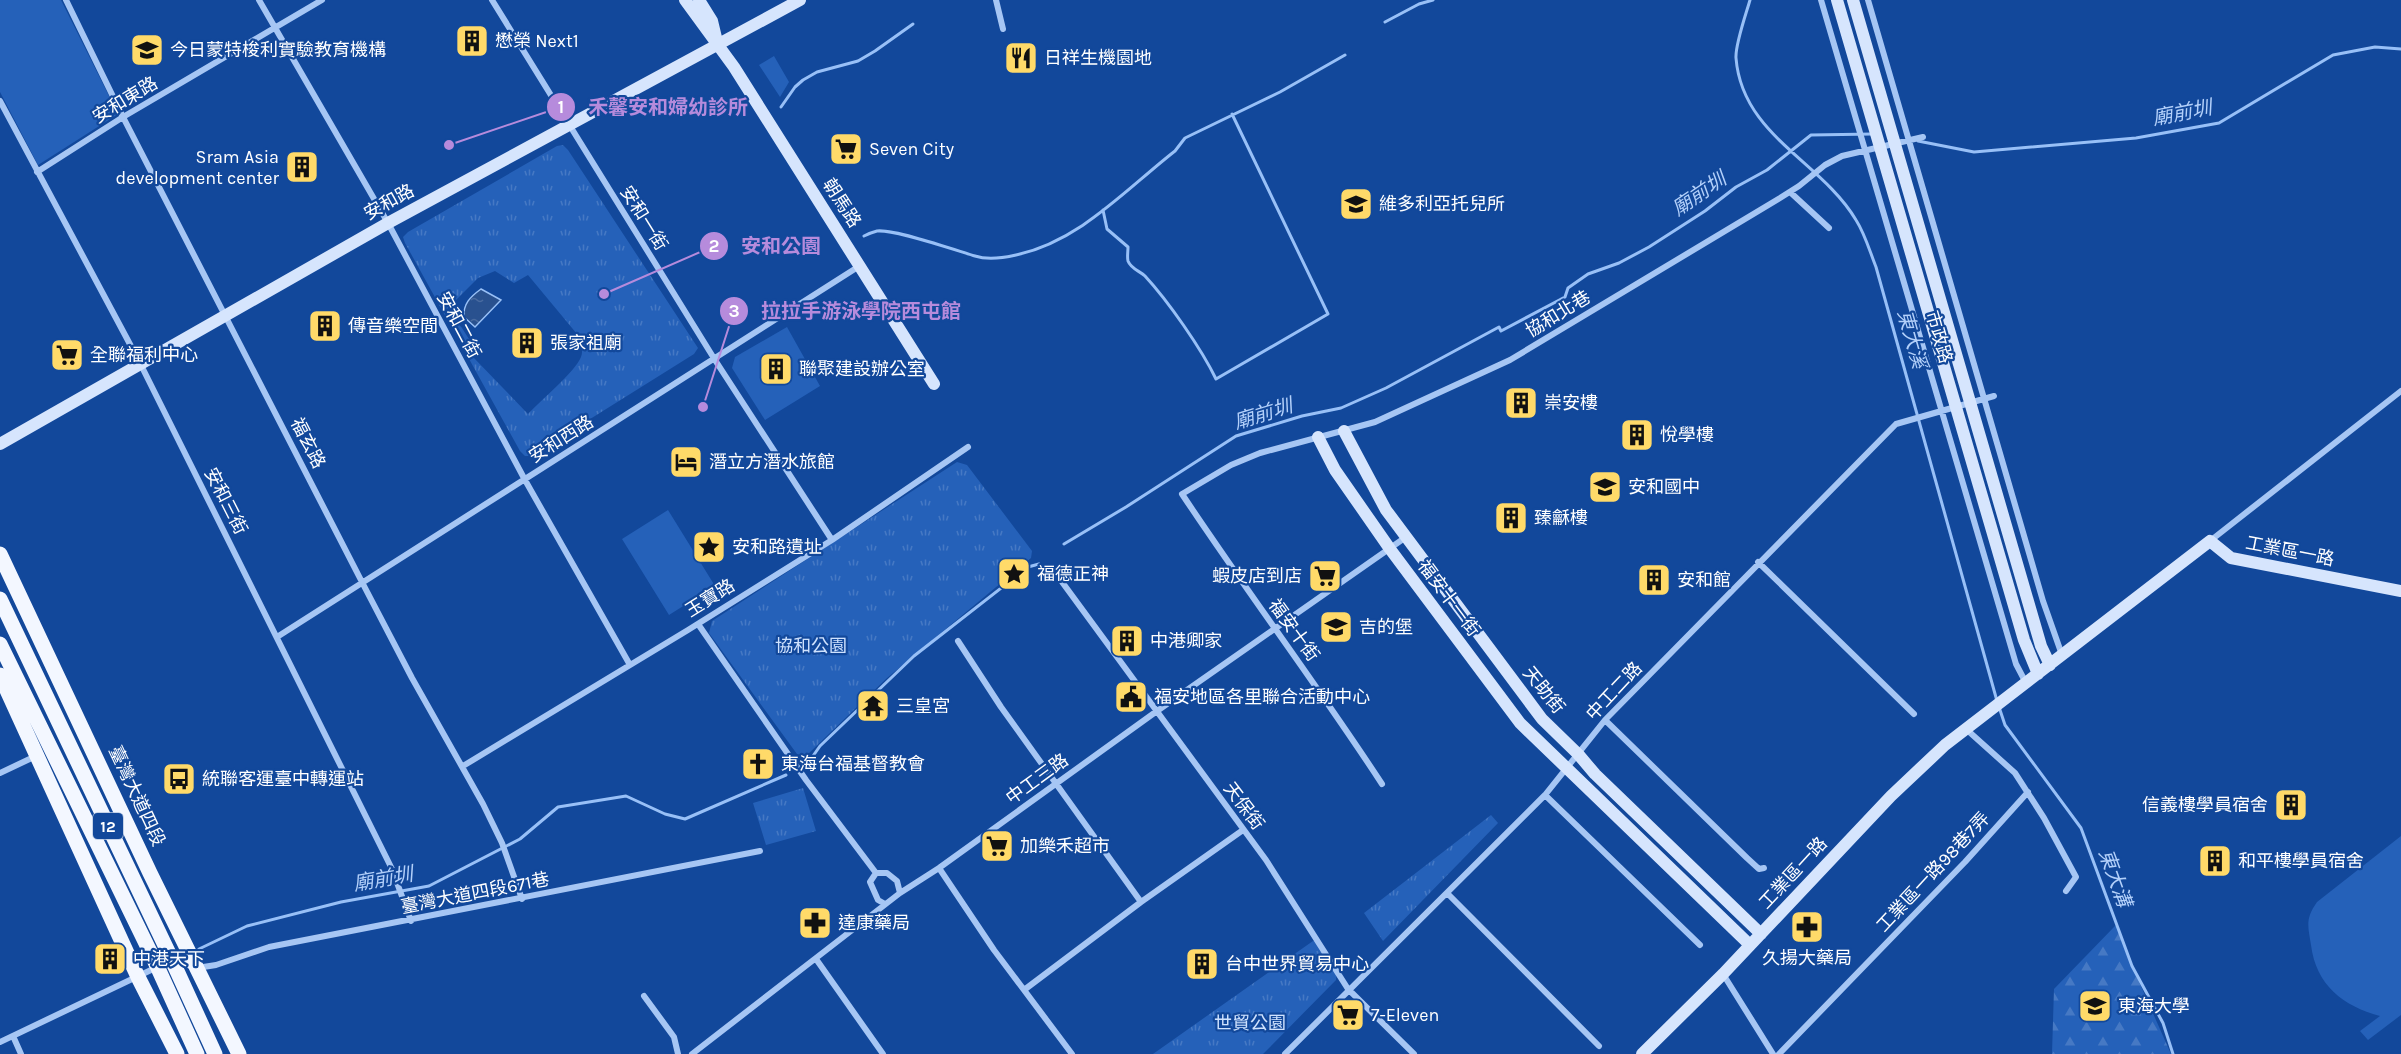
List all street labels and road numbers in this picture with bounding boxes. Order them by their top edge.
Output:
street label: 安和東路 [88,72,162,128]
street label: 朝馬路 [818,174,866,232]
street label: 安和路 [360,179,418,225]
street label: 安和一街 [616,182,672,254]
street label: 協和北巷 [1521,286,1595,342]
street label: 安和二街 [432,288,486,362]
street label: 市政路 [1921,308,1957,366]
street label: 安和西路 [525,411,597,467]
street label: 福玄路 [286,414,330,472]
street label: 安和三街 [200,464,252,538]
street label: 工業區一路 [2244,532,2336,570]
street label: 福安十一街 [1413,555,1485,641]
street label: 玉寶路 [681,574,739,622]
street label: 福安十街 [1264,594,1324,666]
street label: 中工二路 [1581,657,1647,725]
street label: 天助街 [1518,662,1570,718]
street label: 臺灣大道四段 [104,742,170,850]
street label: 中工三路 [1001,749,1073,809]
street label: 天保街 [1219,778,1269,834]
street label: 工業區一路98巷7弄 [1872,807,1994,937]
road number: 12 [93,813,123,839]
street label: 工業區一路 [1754,833,1832,913]
street label: 臺灣大道四段671巷 [399,868,551,918]

